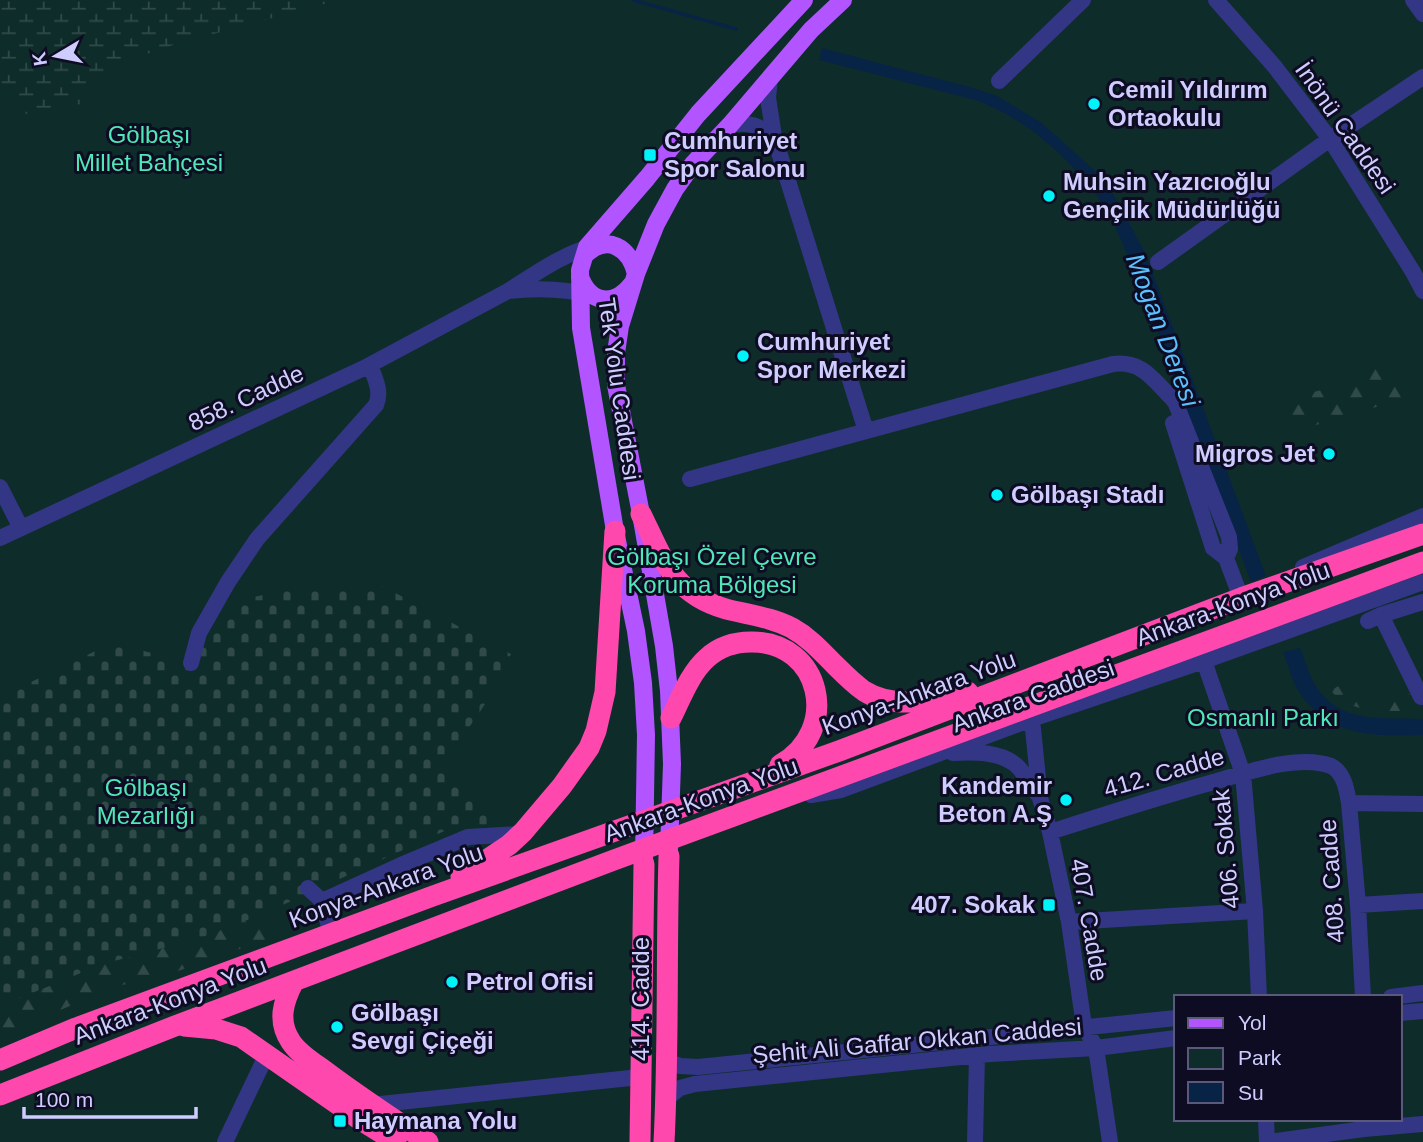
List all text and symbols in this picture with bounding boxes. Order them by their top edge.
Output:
north arrow [21,21,91,91]
text: K [28,50,51,67]
street label: İnönü Caddesi [1290,57,1401,199]
place label: Cemil Yıldırım Ortaokulu [1108,76,1268,131]
marker: Cemil Yıldırım Ortaokulu [1086,96,1102,112]
park label: Gölbaşı Millet Bahçesi [75,121,223,176]
place label: Cumhuriyet Spor Salonu [664,127,805,182]
marker: Cumhuriyet Spor Salonu [642,147,658,163]
place label: Muhsin Yazıcıoğlu Gençlik Müdürlüğü [1063,168,1280,223]
marker: Muhsin Yazıcıoğlu Gençlik Müdürlüğü [1041,188,1057,204]
water label: Mogan Deresi [1120,249,1206,412]
street label: Tek Yolu Caddesi [593,296,646,482]
place label: Cumhuriyet Spor Merkezi [757,328,906,383]
marker: Cumhuriyet Spor Merkezi [735,348,751,364]
street label: 858. Cadde [184,359,308,436]
place label: Migros Jet [1195,440,1315,467]
marker: Migros Jet [1321,446,1337,462]
place label: Gölbaşı Stadı [1011,481,1164,508]
marker: Gölbaşı Stadı [989,487,1005,503]
park label: Gölbaşı Özel Çevre Koruma Bölgesi [607,543,817,598]
street label: Ankara-Konya Yolu [1132,556,1333,651]
street label: Konya-Ankara Yolu [818,645,1019,740]
street label: Ankara Caddesi [948,654,1118,737]
park label: Osmanlı Parkı [1187,704,1339,731]
street label: 412. Cadde [1100,742,1227,803]
street label: Ankara-Konya Yolu [600,752,801,847]
place label: Kandemir Beton A.Ş [938,772,1052,827]
park label: Gölbaşı Mezarlığı [97,774,195,829]
street label: 406. Sokak [1207,787,1244,910]
marker: Kandemir Beton A.Ş [1058,792,1074,808]
street label: 408. Cadde [1314,818,1349,944]
street label: Konya-Ankara Yolu [285,838,486,933]
street label: 407. Cadde [1065,856,1114,983]
place label: 407. Sokak [911,891,1036,918]
marker: 407. Sokak [1041,897,1057,913]
street label: 414. Cadde [627,937,654,1061]
street label: Ankara-Konya Yolu [70,951,270,1050]
place label: Petrol Ofisi [466,968,594,995]
marker: Petrol Ofisi [444,974,460,990]
legend [1174,995,1402,1121]
place label: Gölbaşı Sevgi Çiçeği [351,999,494,1054]
text: Yol [1238,1011,1266,1034]
street label: Şehit Ali Gaffar Okkan Caddesi [751,1013,1083,1068]
marker: Gölbaşı Sevgi Çiçeği [329,1019,345,1035]
text: Park [1238,1046,1282,1069]
scale bar [24,1076,196,1120]
text: Su [1238,1081,1264,1104]
text: 100 m [35,1088,93,1111]
place label: Haymana Yolu [354,1107,517,1134]
marker: Haymana Yolu [332,1113,348,1129]

